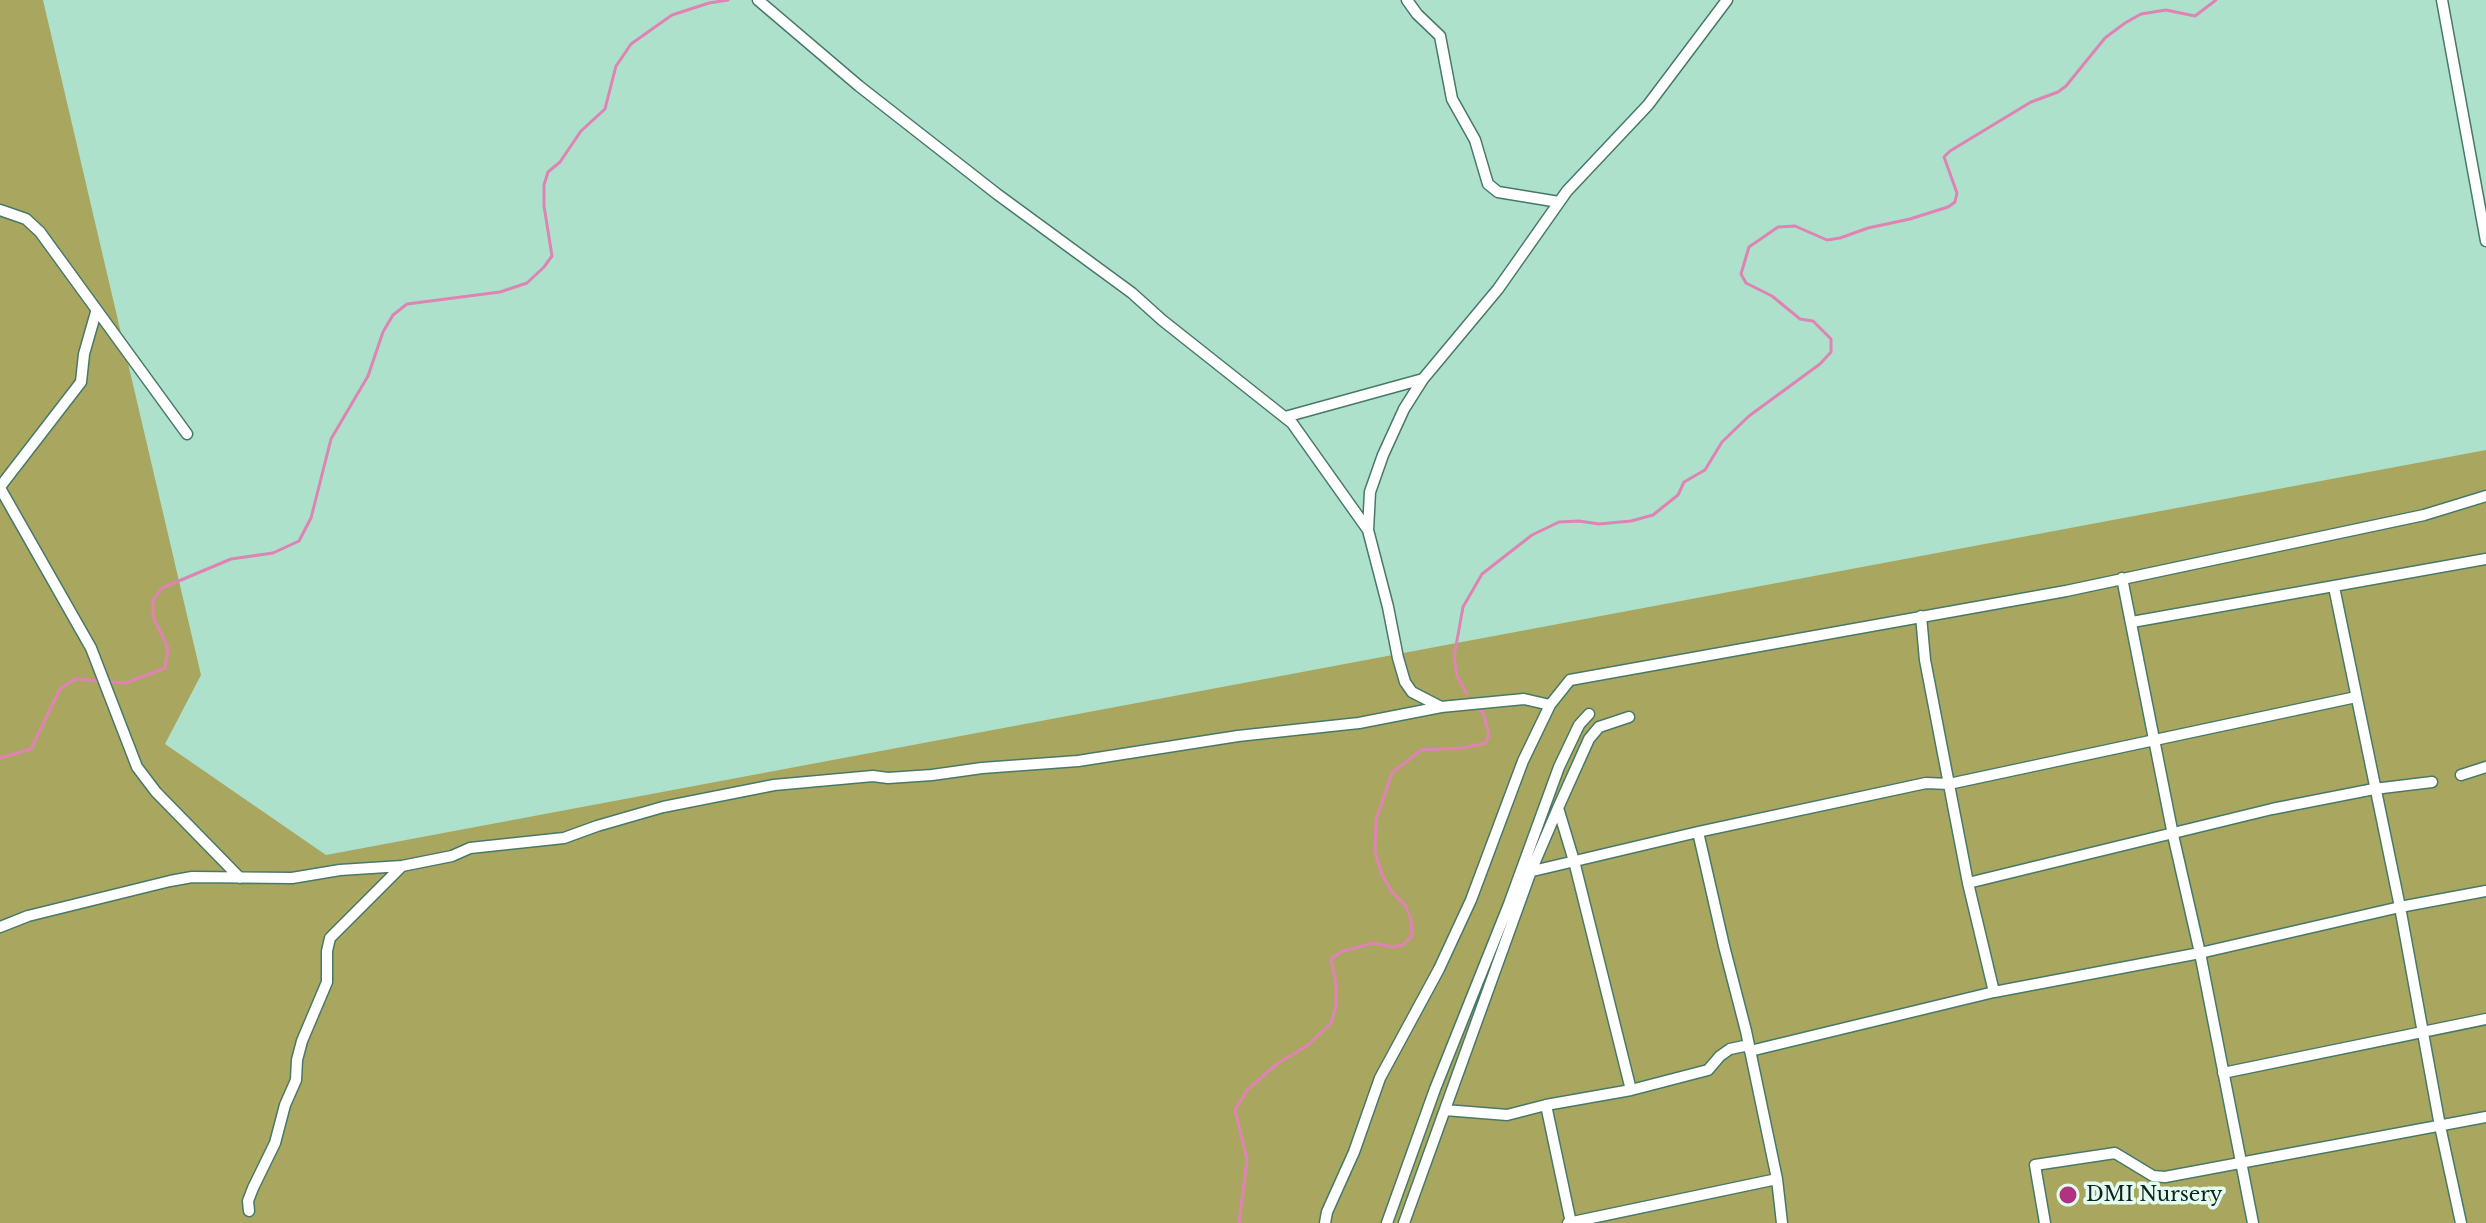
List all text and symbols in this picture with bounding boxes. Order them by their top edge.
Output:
place label: DMI Nursery [2086,1183,2223,1207]
marker: DMI Nursery [2057,1184,2079,1206]

